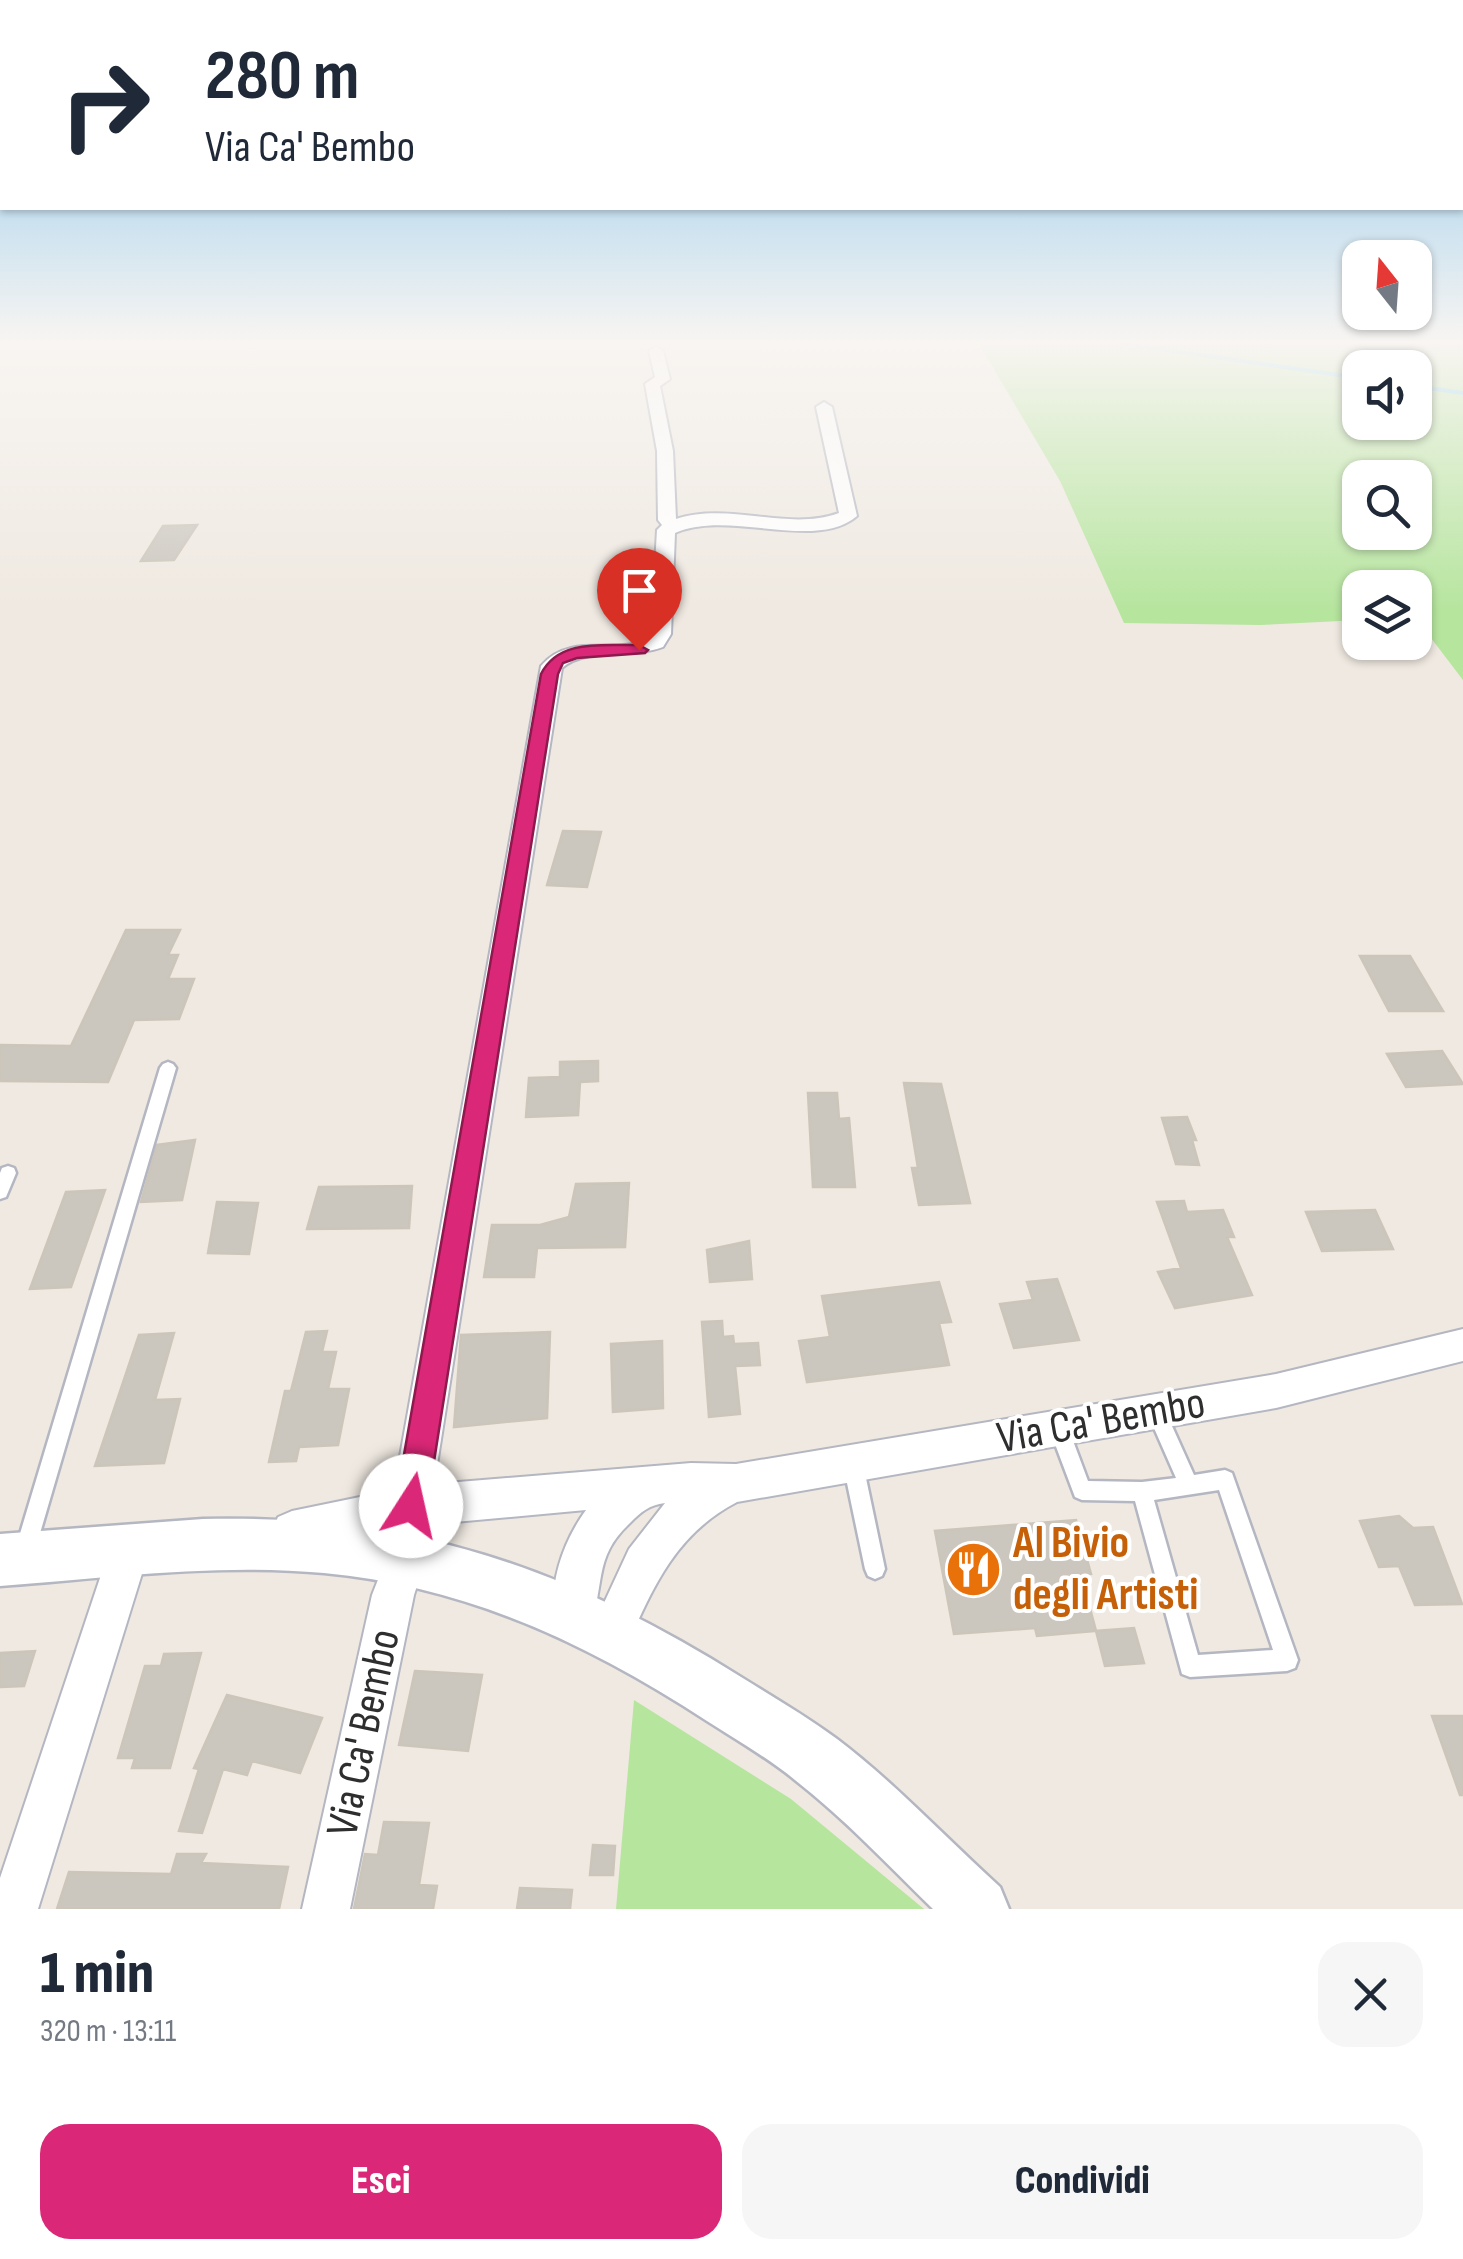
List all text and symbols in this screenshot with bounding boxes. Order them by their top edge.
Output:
text: 280 m [205,35,359,119]
icon: right [40,40,170,170]
text: Via Ca' Bembo [205,120,415,175]
north arrow [1342,240,1432,330]
map controls [1342,240,1432,660]
button: sound [1342,350,1432,440]
button: search [1342,460,1432,550]
pin [597,548,682,651]
icon: arrive [612,563,667,618]
button: layers [1342,570,1432,660]
street label: Via Ca' Bembo [993,1376,1209,1466]
position arrow [359,1454,463,1558]
place label: Al Bivio degli Artisti [1012,1516,1198,1623]
restaurant icon: Al Bivio degli Artisti [944,1539,1004,1599]
street label: Via Ca' Bembo [315,1625,413,1841]
text: 1 min [40,1938,154,2010]
button: close [1318,1942,1423,2047]
text: 320 m · 13:11 [40,2012,176,2051]
button: Esci [40,2124,722,2239]
button: Condividi [742,2124,1423,2239]

